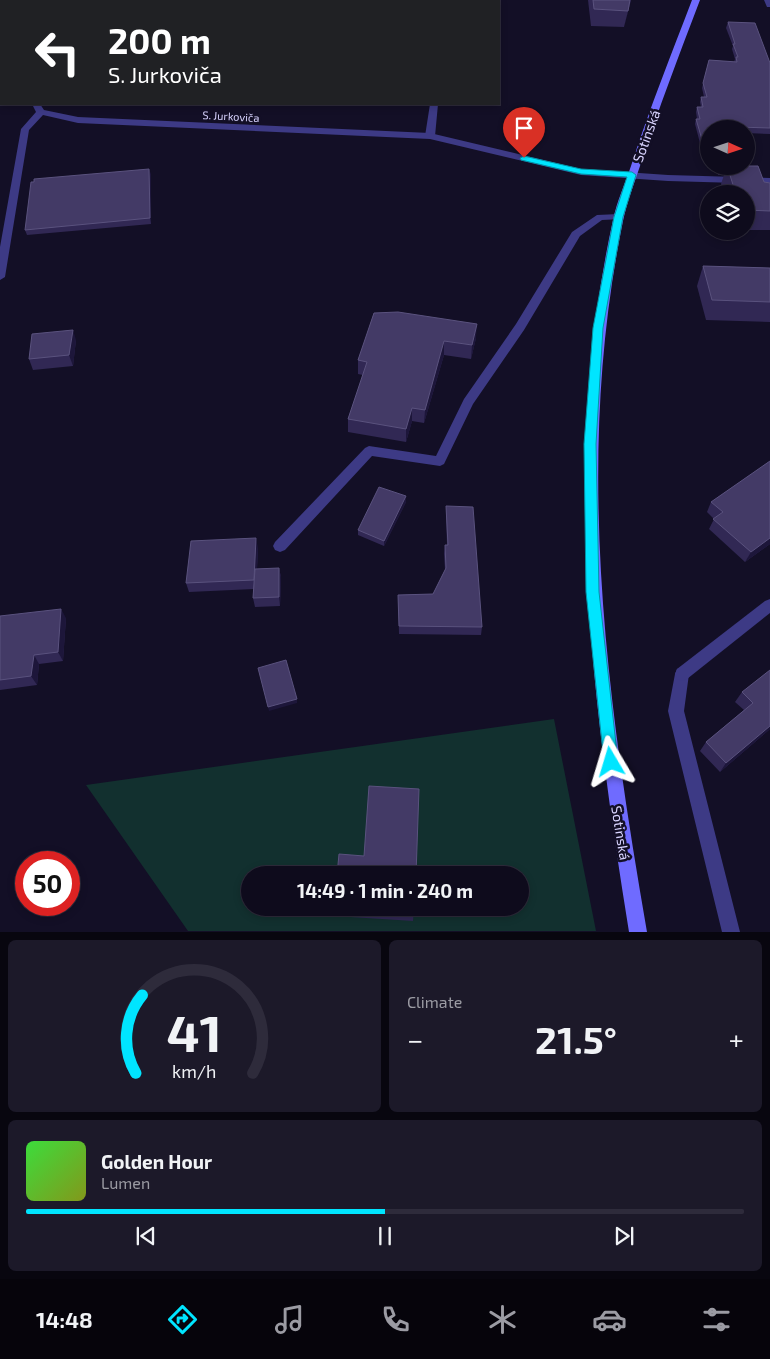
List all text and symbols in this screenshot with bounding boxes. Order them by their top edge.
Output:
text: 200 m [108,19,211,61]
icon: left [25,20,90,85]
text: S. Jurkoviča [108,61,222,87]
pin [503,107,545,158]
street label: Sotinská [629,107,663,165]
street label: S. Jurkoviča [202,108,260,124]
icon: arrive [510,114,538,142]
north arrow [700,120,755,175]
map controls [700,120,755,240]
button: layers [700,185,755,240]
position arrow [584,735,636,787]
street label: Sotinská [608,805,634,861]
speed limit sign: 50 [15,851,80,916]
text: 14:49 · 1 min · 240 m [297,879,473,902]
text: Climate [407,992,462,1011]
text: 41 [167,1000,222,1062]
text: 21.5° [535,1016,617,1062]
text: − [407,1022,423,1056]
text: + [729,1022,744,1056]
text: km/h [172,1060,217,1082]
text: Golden Hour [101,1150,212,1173]
text: Lumen [101,1173,150,1192]
icon: previous [132,1222,160,1250]
icon: pause [371,1222,399,1250]
icon: next [610,1222,638,1250]
icon: directions [165,1302,200,1337]
icon: music [272,1302,307,1337]
icon: phone [378,1302,413,1337]
icon: climate [485,1302,520,1337]
icon: car [592,1302,627,1337]
icon: filters [699,1302,734,1337]
text: 14:48 [36,1306,93,1332]

